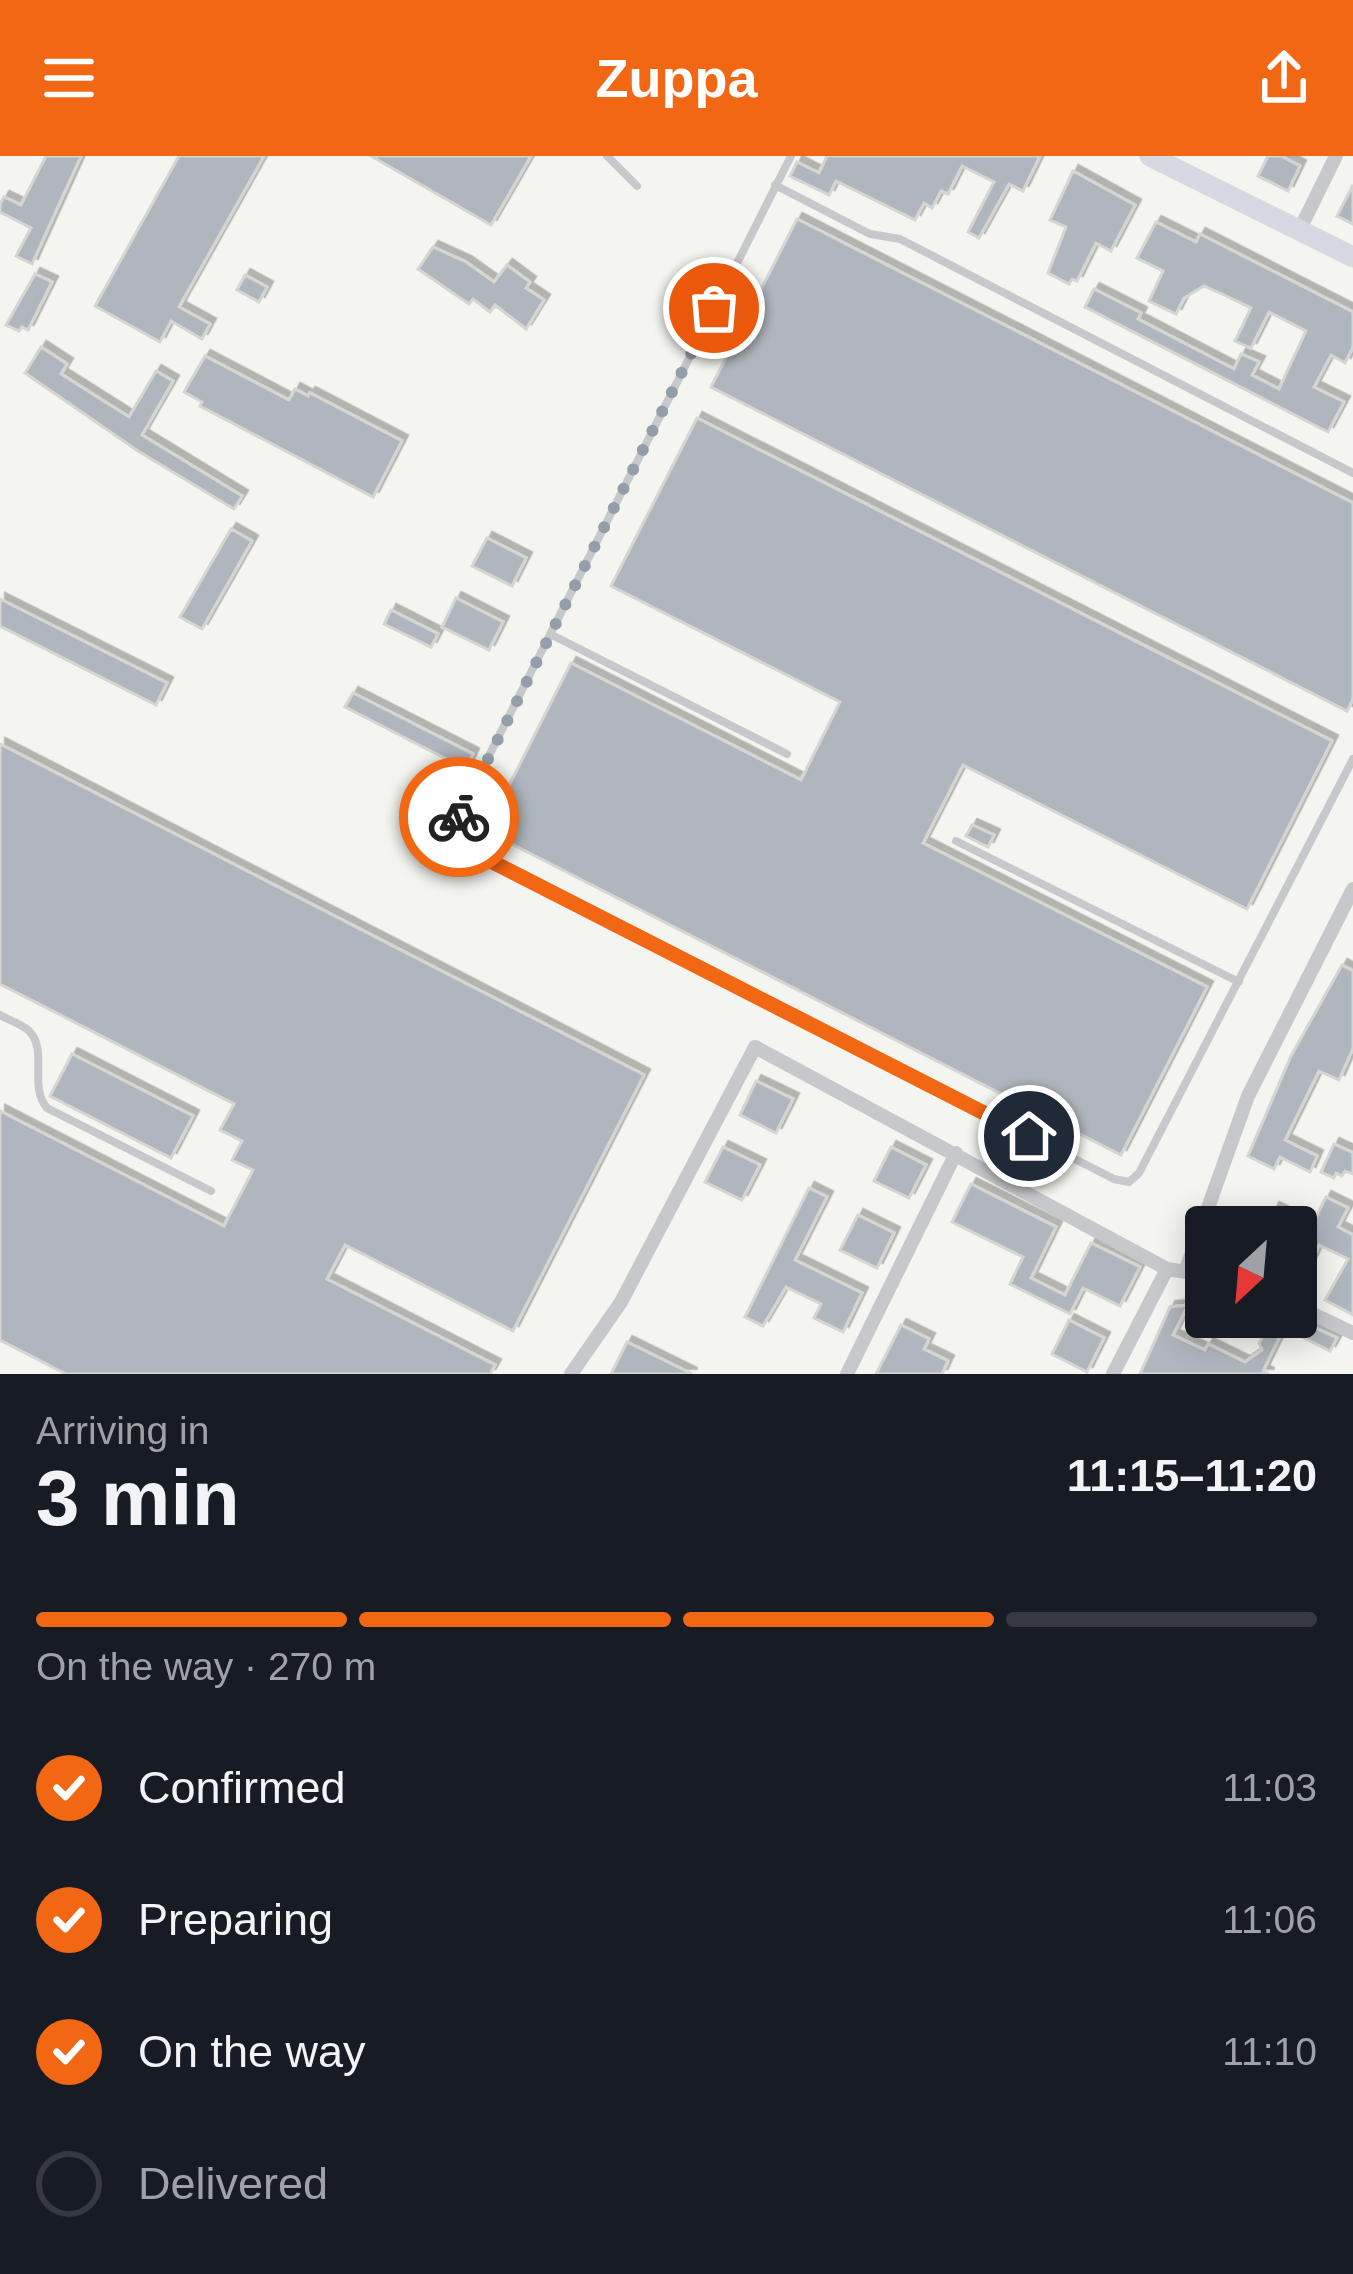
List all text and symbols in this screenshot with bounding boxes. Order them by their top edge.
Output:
icon: menu [36,45,102,111]
icon: share [1251,45,1317,111]
text: Zuppa [596,48,757,108]
pin [663,257,765,359]
icon: bag [681,275,747,341]
courier [399,757,519,877]
icon: bike [426,784,492,850]
pin [978,1085,1080,1187]
icon: home [996,1103,1062,1169]
north arrow [1185,1206,1317,1338]
map controls [1185,1206,1317,1338]
text: Arriving in [36,1409,209,1452]
text: 11:15–11:20 [1067,1450,1317,1501]
text: 3 min [36,1454,240,1542]
text: On the way · 270 m [36,1645,376,1688]
icon: check [36,1755,102,1821]
text: Confirmed [138,1762,346,1813]
text: 11:03 [1222,1766,1317,1809]
icon: check [36,1887,102,1953]
text: Preparing [138,1894,333,1945]
text: 11:06 [1222,1898,1317,1941]
icon: check [36,2019,102,2085]
text: On the way [138,2026,366,2077]
text: 11:10 [1222,2030,1317,2073]
text: Delivered [138,2158,328,2209]

